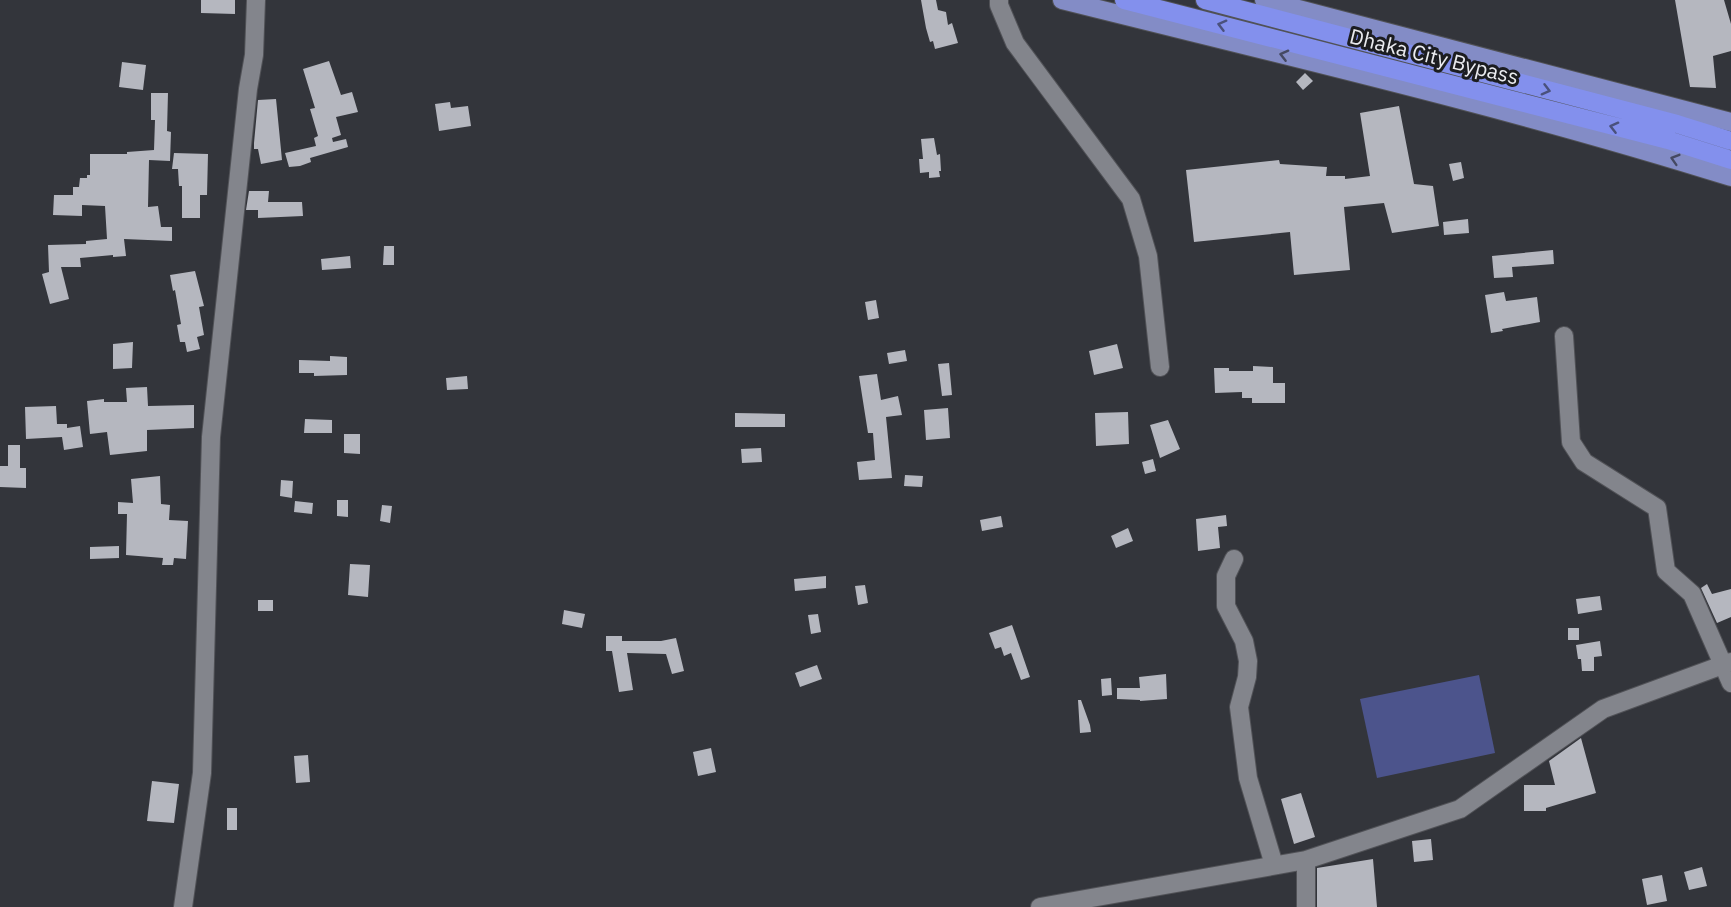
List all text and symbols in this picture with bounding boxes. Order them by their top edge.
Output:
one-way arrow [1217,20,1227,33]
street label: Dhaka City Bypass [1347,21,1522,91]
one-way arrow [1279,50,1289,63]
one-way arrow [1541,82,1551,95]
one-way arrow [1610,121,1620,134]
one-way arrow [1670,154,1681,166]

